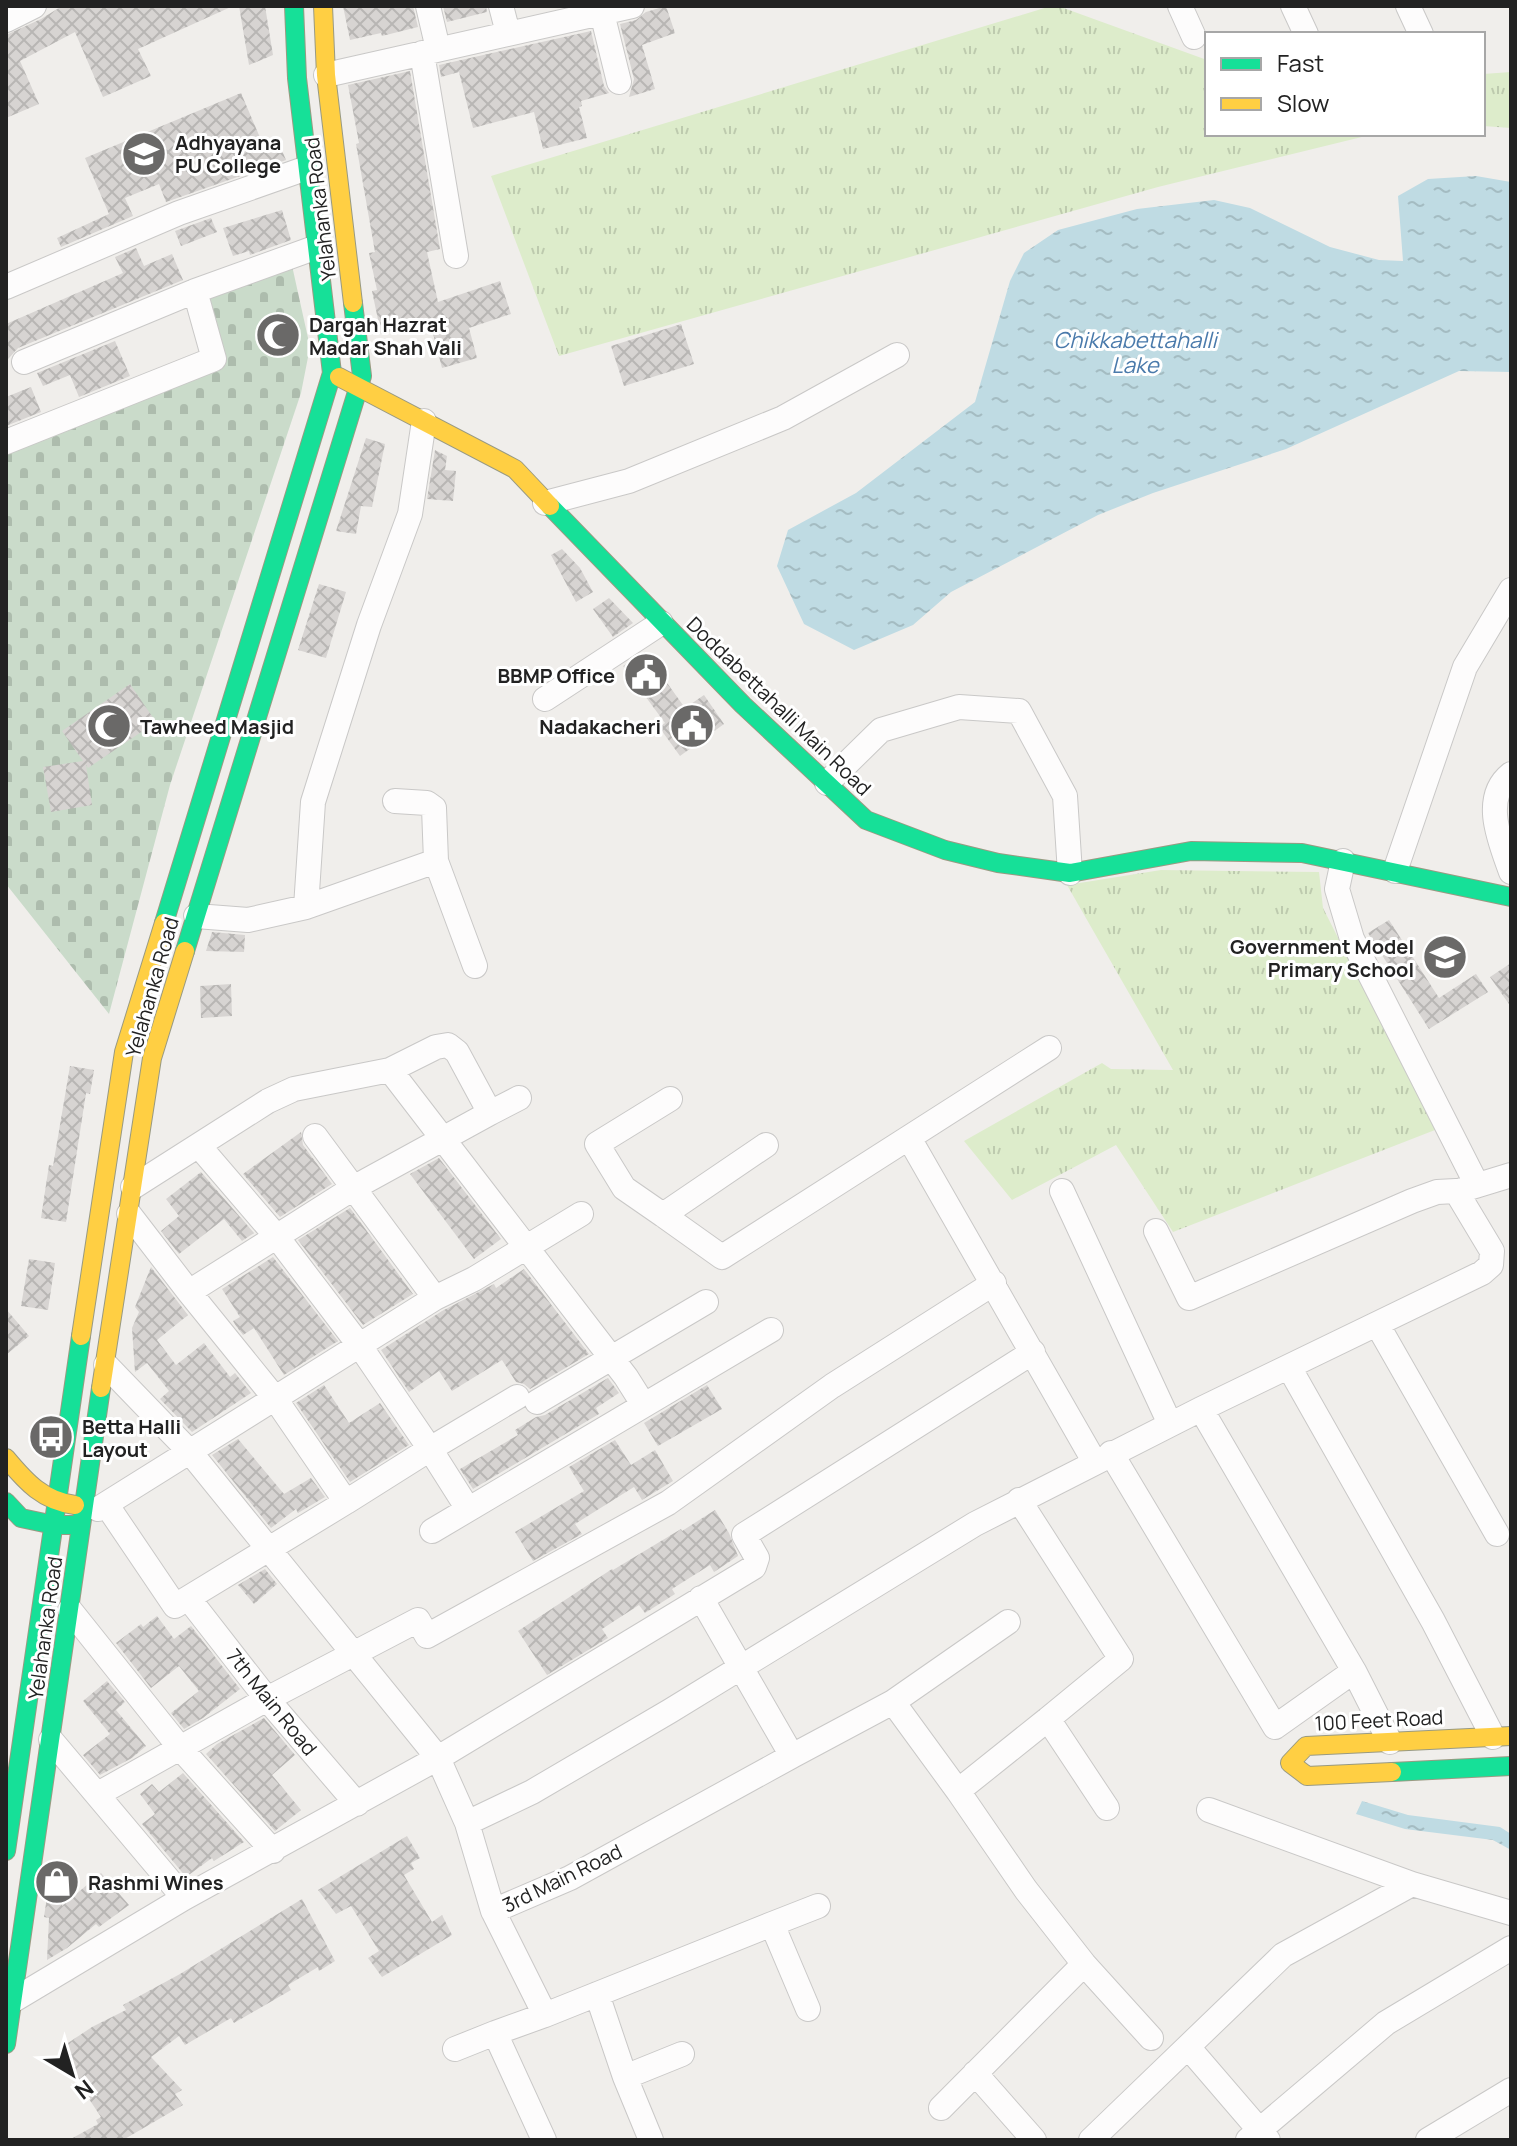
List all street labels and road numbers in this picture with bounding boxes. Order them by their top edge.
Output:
street label: Yelahanka Road [298,136,342,282]
street label: Doddabettahalli Main Road [681,611,877,801]
street label: Yelahanka Road [119,914,185,1060]
street label: Yelahanka Road [22,1555,68,1701]
street label: 7th Main Road [221,1643,323,1761]
street label: 100 Feet Road [1314,1703,1444,1737]
street label: 3rd Main Road [498,1837,626,1919]

